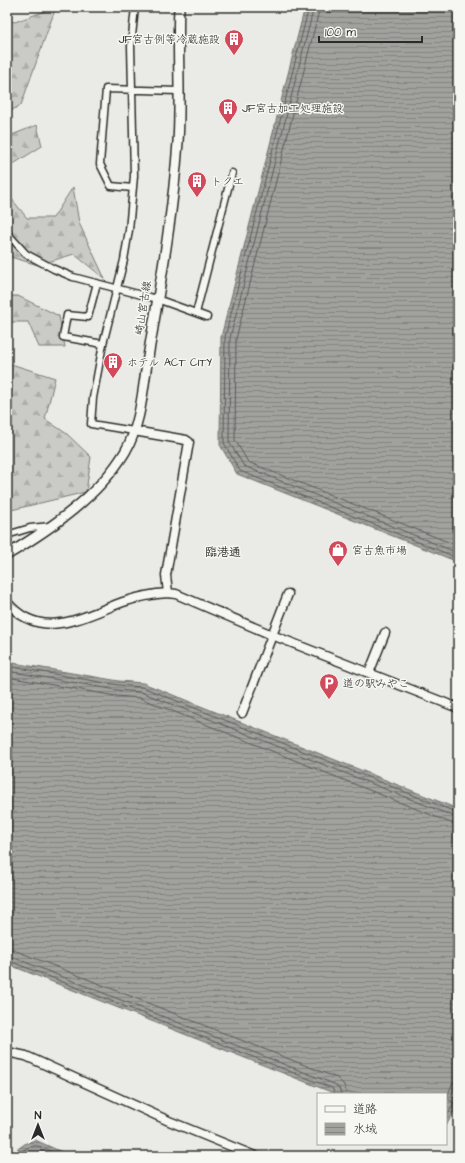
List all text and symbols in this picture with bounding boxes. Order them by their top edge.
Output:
scale bar [319,18,422,44]
text: 100 m [325,24,356,41]
building icon: JF宮古例等冷蔵施設 [223,28,245,56]
place label: JF宮古例等冷蔵施設 [119,32,220,47]
building icon: JF宮古加工処理施設 [217,97,239,125]
place label: JF宮古加工処理施設 [242,101,343,116]
building icon: トクエ [186,170,208,198]
place label: トクエ [211,174,244,189]
street label: 崎山宮古線 [131,280,155,336]
building icon: ホテル ACT CITY [102,351,124,379]
place label: ホテル ACT CITY [127,355,212,370]
shop icon: 宮古魚市場 [327,539,349,567]
place label: 宮古魚市場 [352,543,407,558]
district label: 臨港通 [205,544,241,561]
parking icon: 道の駅みやこ [318,672,340,700]
place label: 道の駅みやこ [343,676,409,691]
legend [317,1093,447,1145]
text: 道路 [353,1101,377,1118]
north arrow [18,1105,58,1145]
text: N [35,1108,42,1123]
text: 水域 [353,1121,377,1138]

